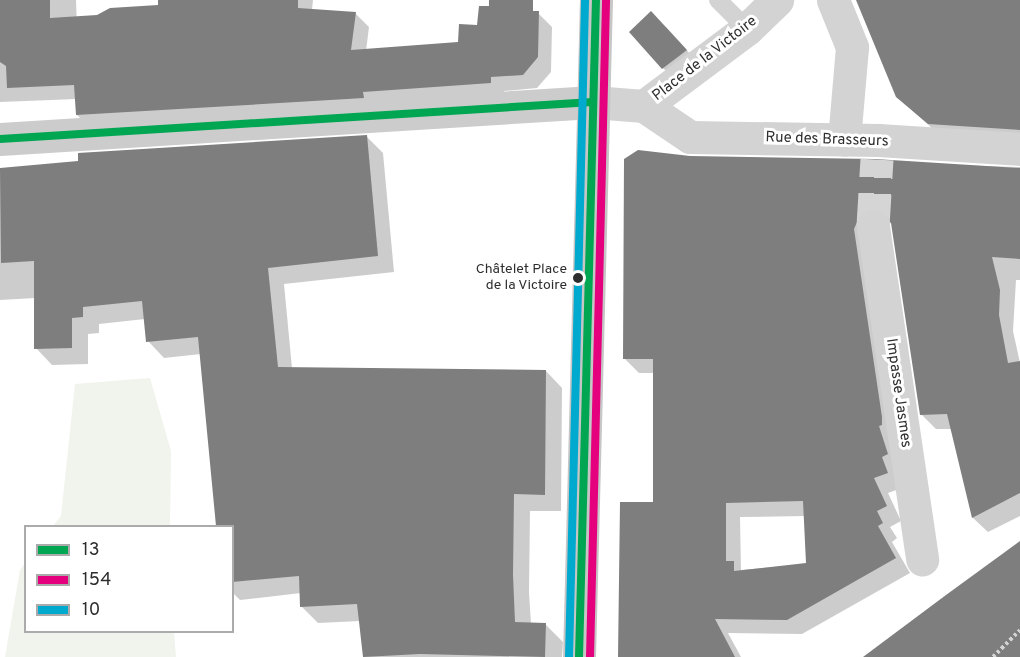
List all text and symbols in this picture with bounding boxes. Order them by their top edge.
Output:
street label: Place de la Victoire [649,12,761,106]
street label: Rue des Brasseurs [765,129,889,151]
place label: Châtelet Place de la Victoire [476,262,567,294]
marker: Châtelet Place de la Victoire [572,272,584,284]
street label: Impasse Jasmes [881,337,915,449]
legend [24,525,234,633]
text: 13 [82,539,100,562]
text: 154 [82,569,111,592]
text: 10 [82,599,100,622]

